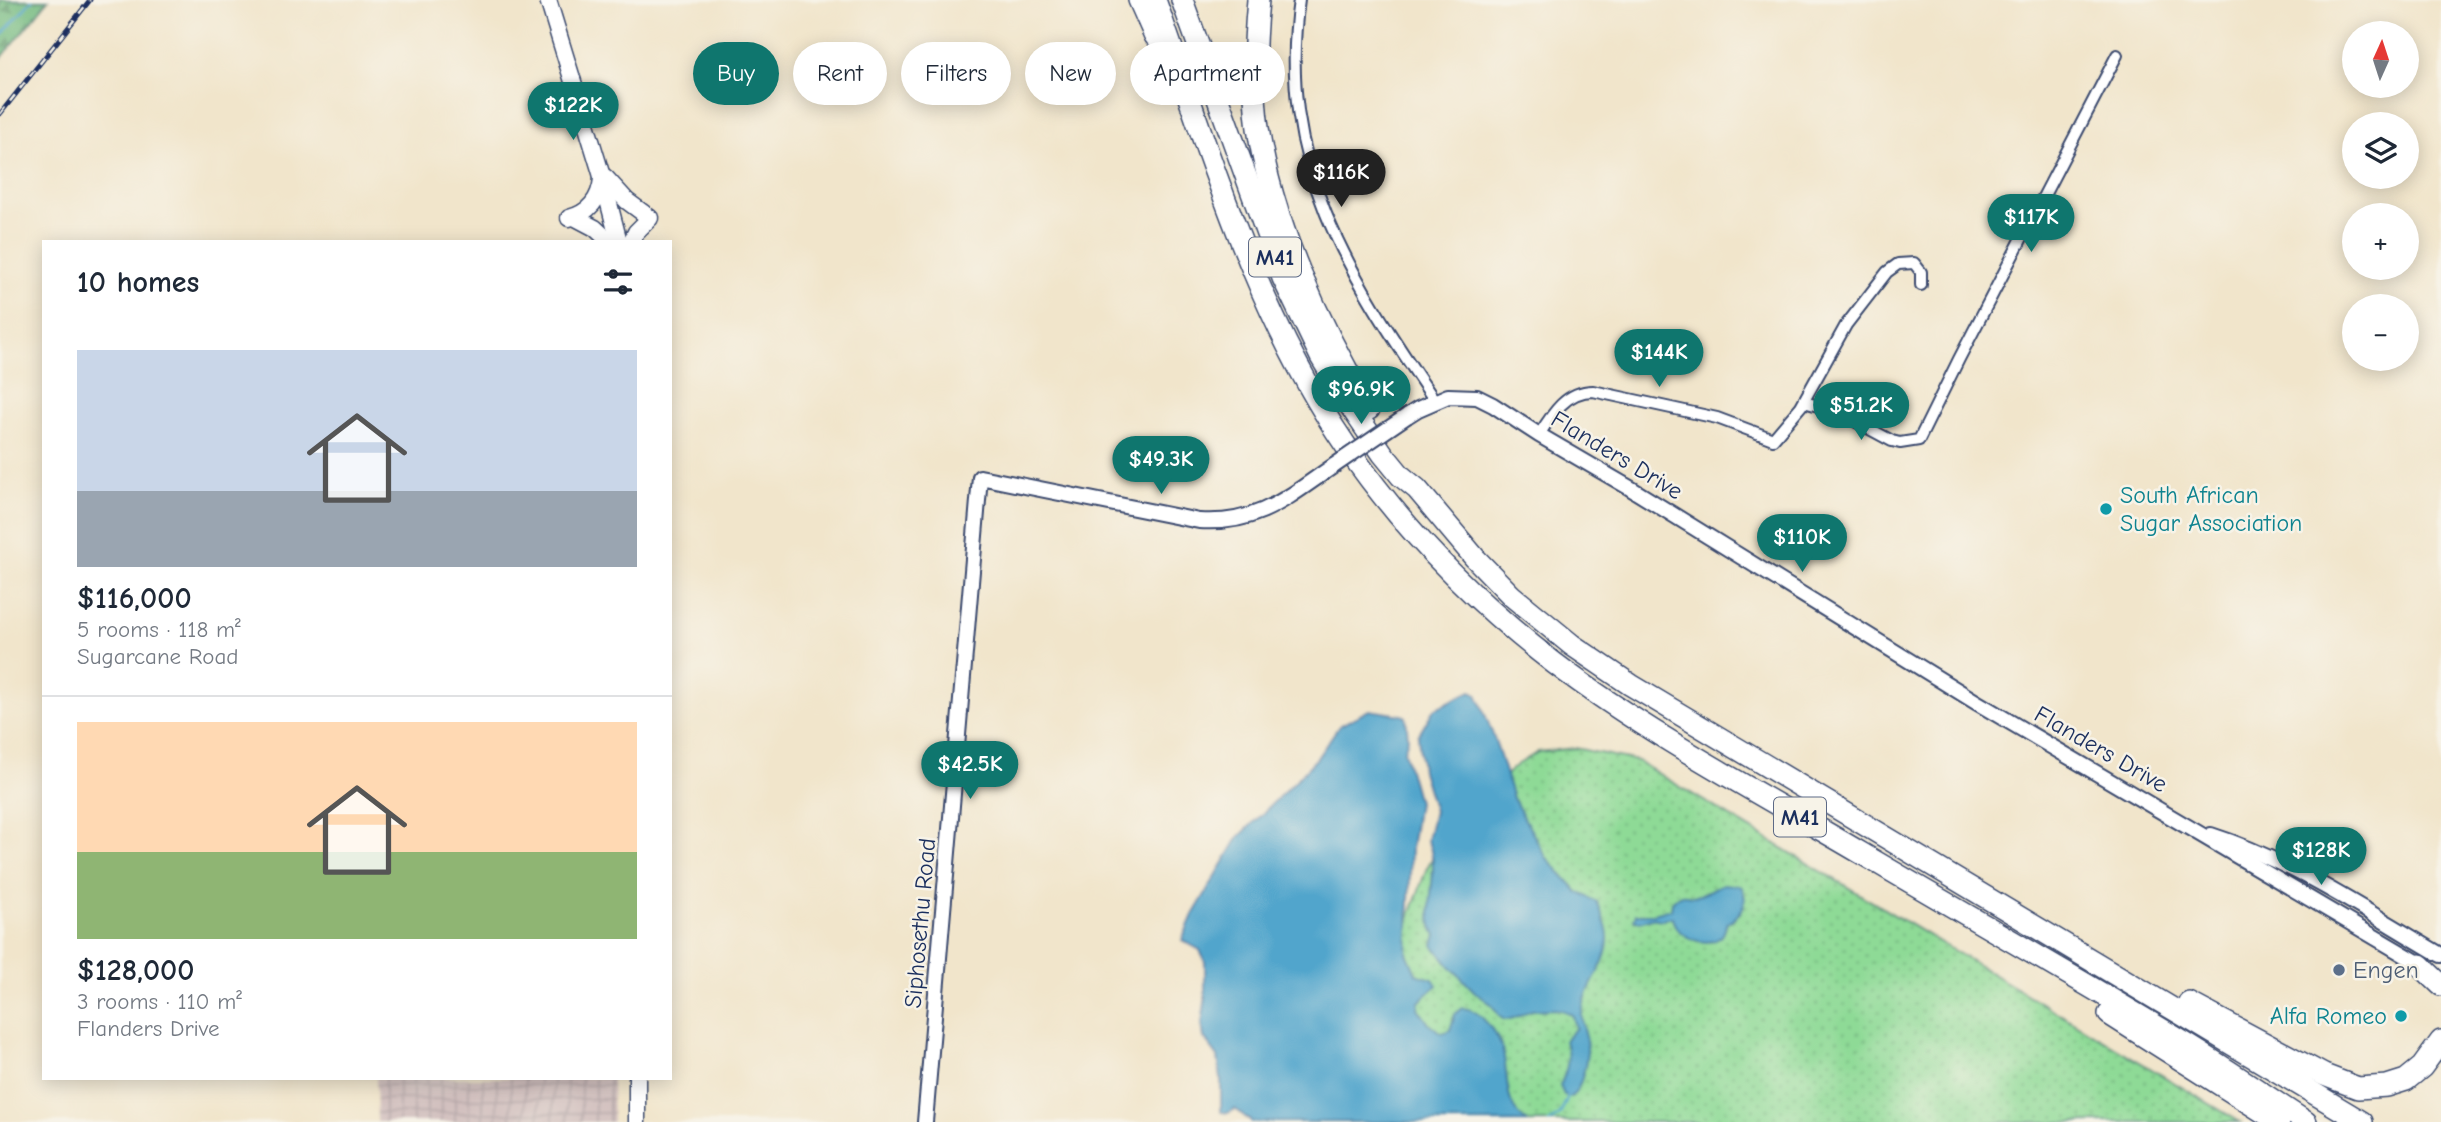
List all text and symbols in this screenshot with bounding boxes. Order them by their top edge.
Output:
north arrow [2342,21,2418,98]
map controls [2342,21,2419,371]
chip: Buy [693,42,779,105]
chip: Rent [793,42,887,105]
chip: Filters [901,42,1011,105]
chip: New [1025,42,1116,105]
chip: Apartment [1130,42,1285,105]
pin: $122K [524,82,622,142]
text: $122K [544,91,602,118]
button: layers [2342,112,2419,189]
pin: $116K [1292,150,1390,209]
text: $116K [1313,158,1369,185]
pin: $117K [1982,194,2080,254]
text: $117K [2003,203,2059,230]
button: + [2342,203,2419,280]
road number: M41 [1249,238,1301,276]
icon: filters [599,263,637,301]
text: 10 homes [77,265,199,300]
button: − [2342,294,2419,371]
pin: $144K [1610,330,1708,389]
text: $144K [1630,338,1688,365]
pin: $96.9K [1304,366,1418,426]
text: $96.9K [1327,375,1395,402]
pin: $51.2K [1804,382,1918,442]
text: $51.2K [1829,391,1893,418]
icon: home [294,395,420,521]
street label: Flanders Drive [1546,405,1688,505]
pin: $49.3K [1104,436,1218,496]
text: $49.3K [1128,445,1194,472]
place label: South African Sugar Association [2120,481,2302,537]
marker: South African Sugar Association [2098,501,2114,517]
pin: $110K [1753,514,1851,574]
text: $110K [1773,523,1831,550]
text: $116,000 [77,581,192,616]
text: 5 rooms · 118 m² [77,616,241,643]
text: Sugarcane Road [77,643,238,670]
street label: Flanders Drive [2030,700,2172,798]
pin: $42.5K [913,742,1027,801]
text: $42.5K [937,750,1003,777]
icon: home [294,767,420,893]
road number: M41 [1774,797,1826,836]
pin: $128K [2272,828,2370,887]
text: $128K [2291,836,2351,863]
street label: Siphosethu Road [899,837,941,1009]
text: $128,000 [77,953,194,988]
place label: Engen [2353,956,2419,984]
marker: Engen [2331,962,2347,978]
text: 3 rooms · 110 m² [77,988,242,1015]
place label: Alfa Romeo [2270,1002,2387,1030]
marker: Alfa Romeo [2393,1008,2409,1024]
text: Flanders Drive [77,1015,220,1042]

